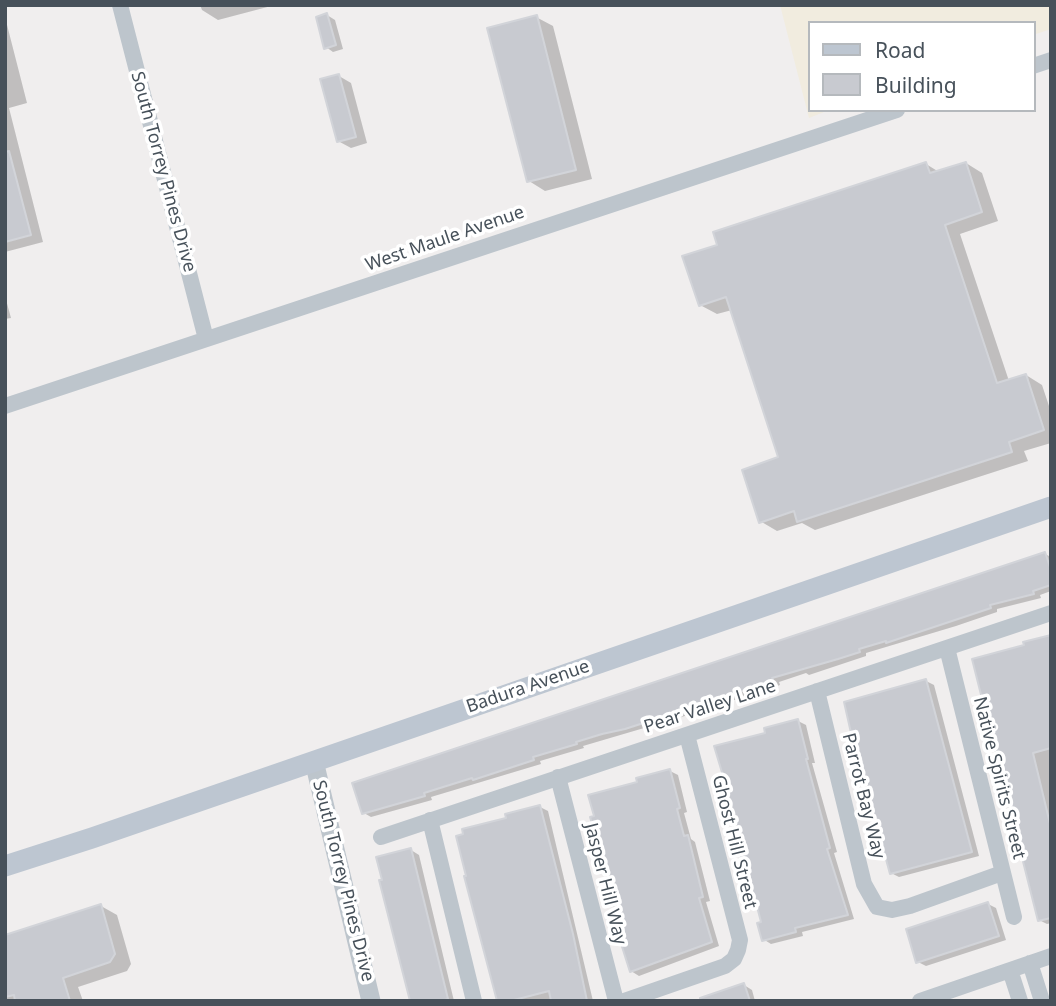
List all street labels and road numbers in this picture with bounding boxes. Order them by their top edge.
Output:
street label: South Torrey Pines Drive [126,69,200,275]
street label: West Maule Avenue [363,202,527,276]
street label: Badura Avenue [463,656,593,718]
street label: Pear Valley Lane [641,675,779,739]
street label: Native Spirits Street [968,695,1030,861]
street label: Parrot Bay Way [837,731,889,861]
street label: Ghost Hill Street [707,773,761,911]
street label: South Torrey Pines Drive [308,778,378,984]
street label: Jasper Hill Way [579,821,631,947]

